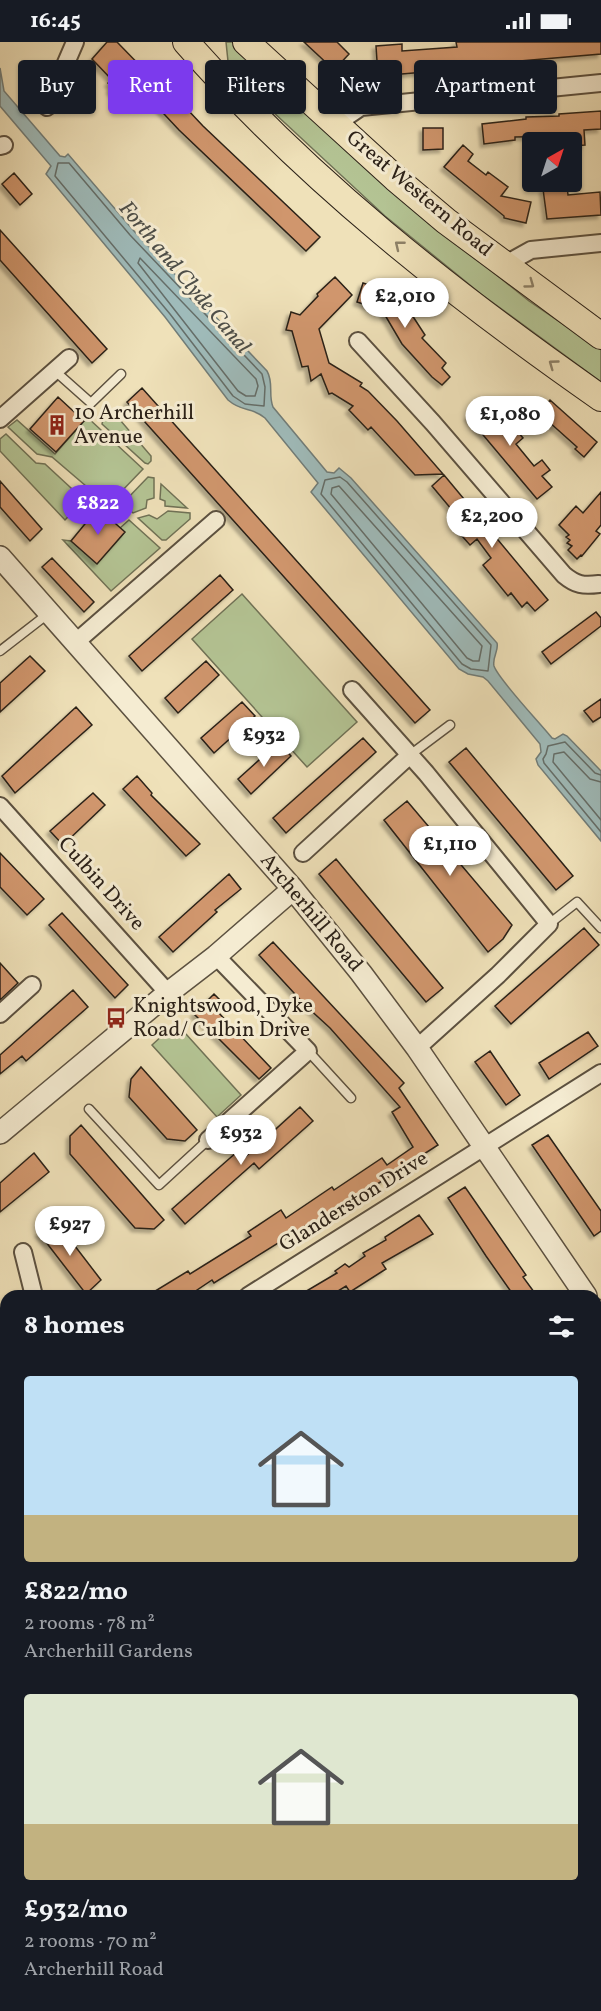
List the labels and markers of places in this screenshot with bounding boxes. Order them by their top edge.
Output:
pin: £2,010 [356,278,454,329]
pin: £1,080 [461,396,559,447]
place label: 10 Archerhill Avenue [74,399,194,452]
building icon: 10 Archerhill Avenue [45,413,69,437]
pin: £822 [62,485,134,536]
pin: £2,200 [443,498,541,549]
pin: £932 [228,717,300,768]
pin: £1,110 [401,826,499,877]
place label: Knightswood, Dyke Road/ Culbin Drive [133,992,313,1045]
bus stop icon: Knightswood, Dyke Road/ Culbin Drive [104,1006,128,1030]
pin: £932 [205,1115,277,1166]
pin: £927 [34,1206,106,1257]

